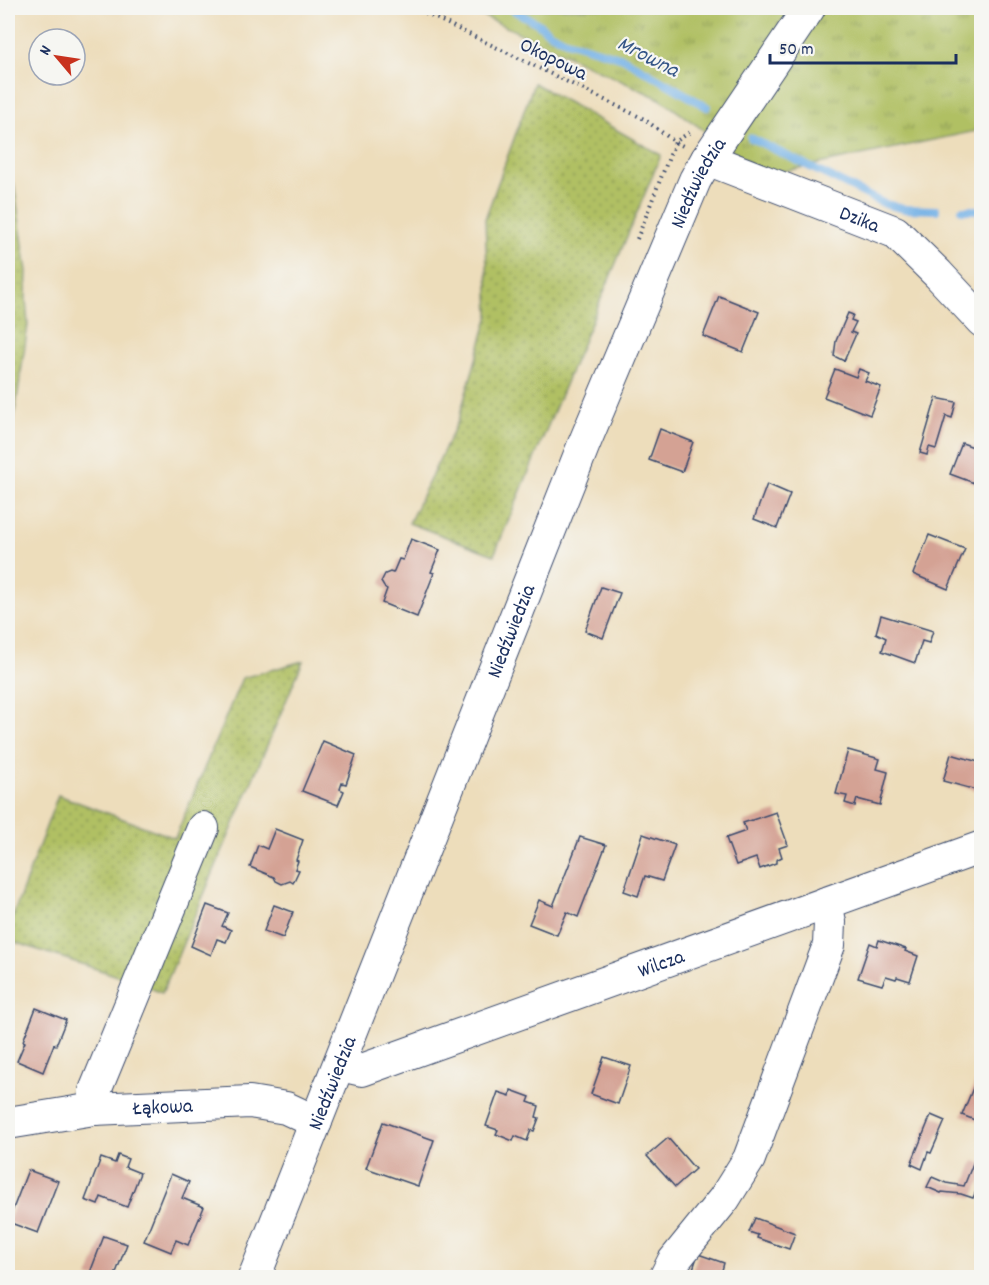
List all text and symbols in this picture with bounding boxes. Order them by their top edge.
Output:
north arrow [27,27,87,87]
scale bar [770,27,956,65]
water label: Mrowna [611,29,685,88]
street label: Okopowa [514,31,593,91]
text: 50 m [779,38,814,63]
text: N [34,42,58,60]
street label: Niedźwiedzia [664,132,736,234]
street label: Dzika [834,200,884,243]
street label: Niedźwiedzia [481,579,545,683]
street label: Wilcza [634,943,690,987]
street label: Niedźwiedzia [302,1031,367,1135]
street label: Łąkowa [132,1093,194,1125]

